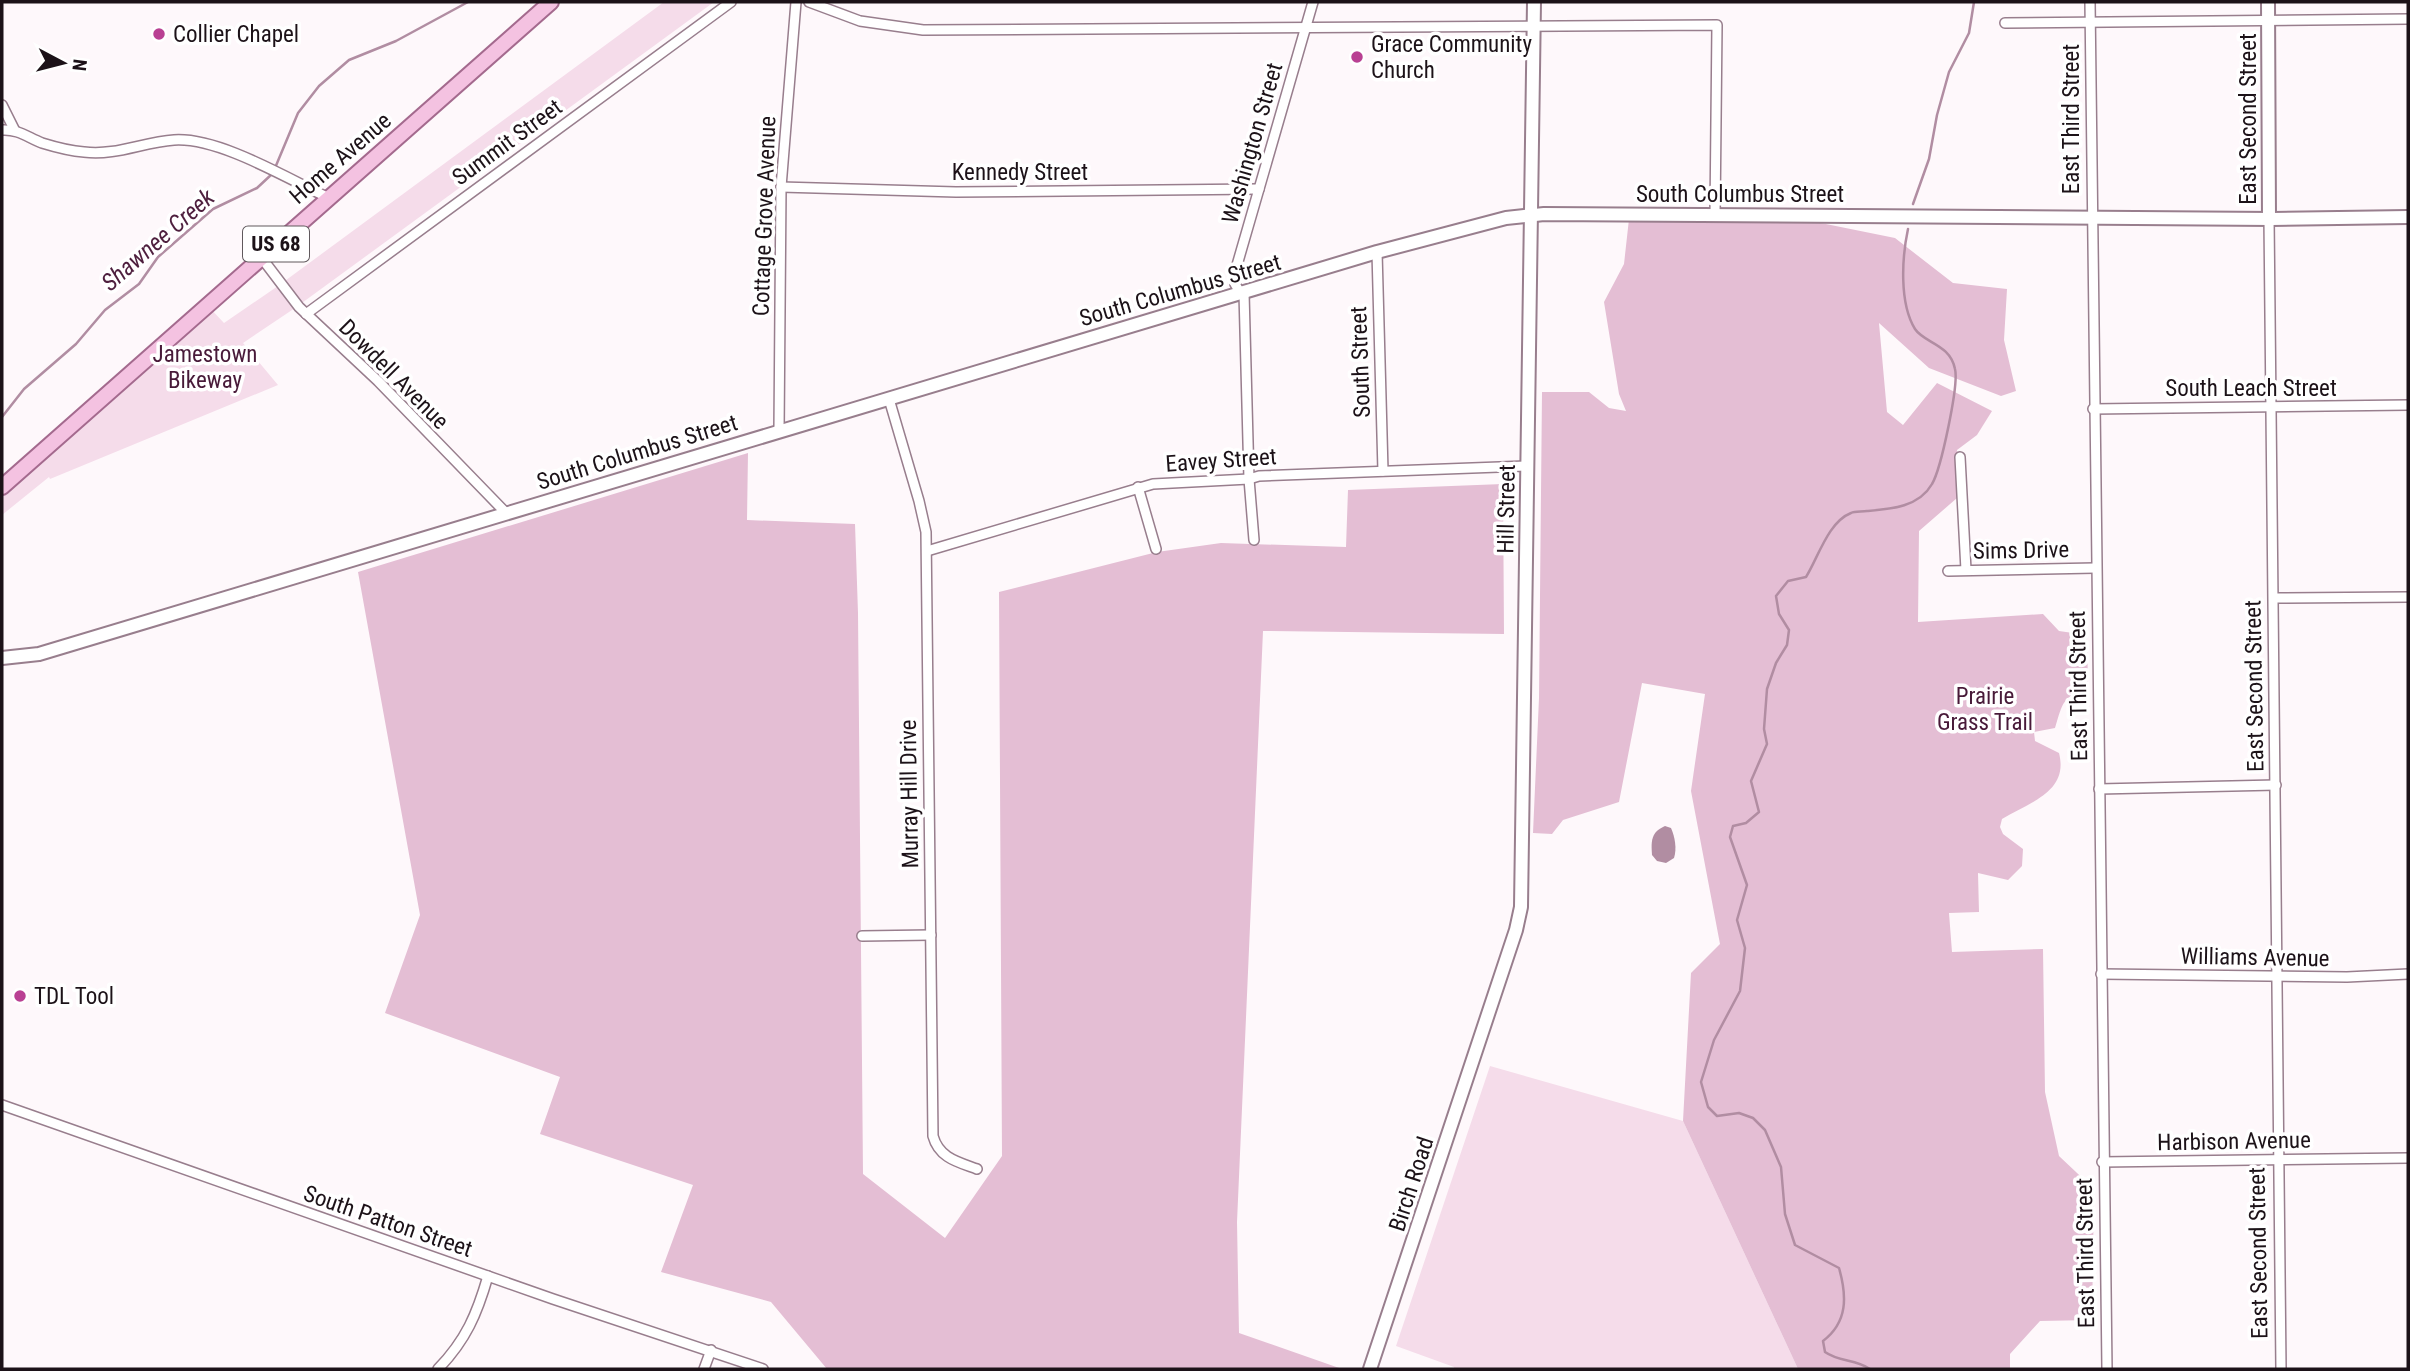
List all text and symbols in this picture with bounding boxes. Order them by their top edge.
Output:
place label: Collier Chapel [173,21,299,48]
marker: Collier Chapel [151,26,167,42]
north arrow [28,28,98,98]
place label: Grace Community Church [1371,31,1532,84]
street label: East Second Street [2235,33,2262,205]
street label: East Third Street [2058,44,2085,194]
marker: Grace Community Church [1349,49,1365,65]
text: N [67,58,92,72]
street label: Washington Street [1217,60,1288,227]
street label: Summit Street [447,94,567,191]
street label: Home Avenue [284,107,397,210]
street label: Cottage Grove Avenue [748,115,781,317]
street label: Kennedy Street [952,159,1088,186]
street label: South Columbus Street [1636,181,1844,208]
water label: Shawnee Creek [96,183,221,297]
road number: US 68 [243,226,309,262]
street label: South Columbus Street [1076,249,1284,332]
street label: South Street [1345,306,1376,418]
street label: Dowdell Avenue [333,314,454,435]
park label: Jamestown Bikeway [153,341,257,394]
street label: South Leach Street [2165,375,2337,402]
street label: South Columbus Street [534,409,741,496]
street label: Eavey Street [1165,443,1278,478]
street label: Hill Street [1492,464,1521,554]
street label: Sims Drive [1973,536,2069,565]
street label: East Second Street [2240,600,2269,772]
street label: East Third Street [2064,611,2093,761]
park label: Prairie Grass Trail [1937,683,2033,736]
street label: Murray Hill Drive [895,719,924,869]
street label: Williams Avenue [2180,943,2330,972]
place label: TDL Tool [34,983,114,1010]
marker: TDL Tool [12,988,28,1004]
street label: Harbison Avenue [2157,1127,2311,1156]
street label: Birch Road [1384,1133,1439,1235]
street label: East Second Street [2244,1167,2273,1339]
street label: East Third Street [2071,1178,2100,1328]
street label: South Patton Street [300,1180,476,1263]

